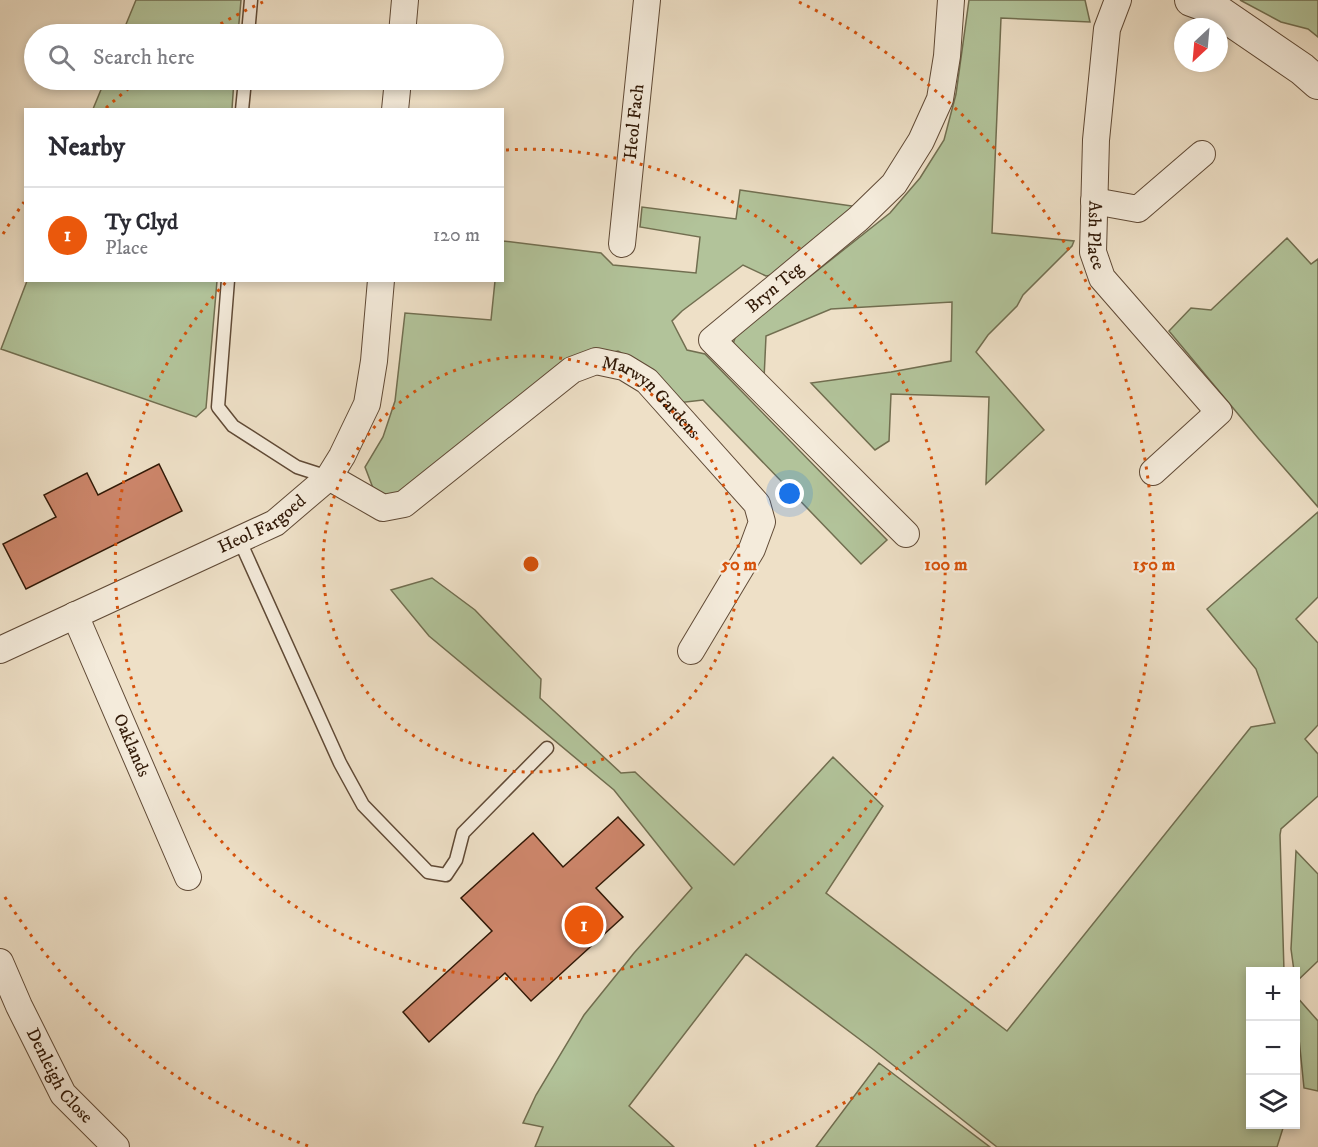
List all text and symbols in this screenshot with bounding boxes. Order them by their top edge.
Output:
north arrow [1174,18,1228,72]
search box [24,24,504,90]
icon: search [45,41,78,74]
text: Search here [93,44,195,71]
street label: Heol Fach [620,82,649,160]
text: Nearby [48,131,125,164]
street label: Ash Place [1082,200,1109,273]
text: Ty Clyd [105,209,178,236]
text: 1 [64,223,71,248]
text: 120 m [433,223,480,248]
text: Place [105,236,148,261]
street label: Bryn Teg [742,258,808,318]
street label: Marwyn Gardens [600,352,704,443]
your location [775,479,804,508]
street label: Heol Fargoed [215,490,311,559]
centre of rings [521,554,541,574]
text: 50 m [720,554,757,576]
text: 100 m [924,554,968,576]
text: 150 m [1133,554,1176,576]
street label: Oaklands [108,710,155,780]
pin: 1 [564,902,604,948]
map controls [1246,967,1300,1129]
button: + [1246,967,1300,1021]
button: − [1246,1021,1300,1075]
street label: Denleigh Close [21,1025,97,1128]
button: layers [1246,1075,1300,1129]

